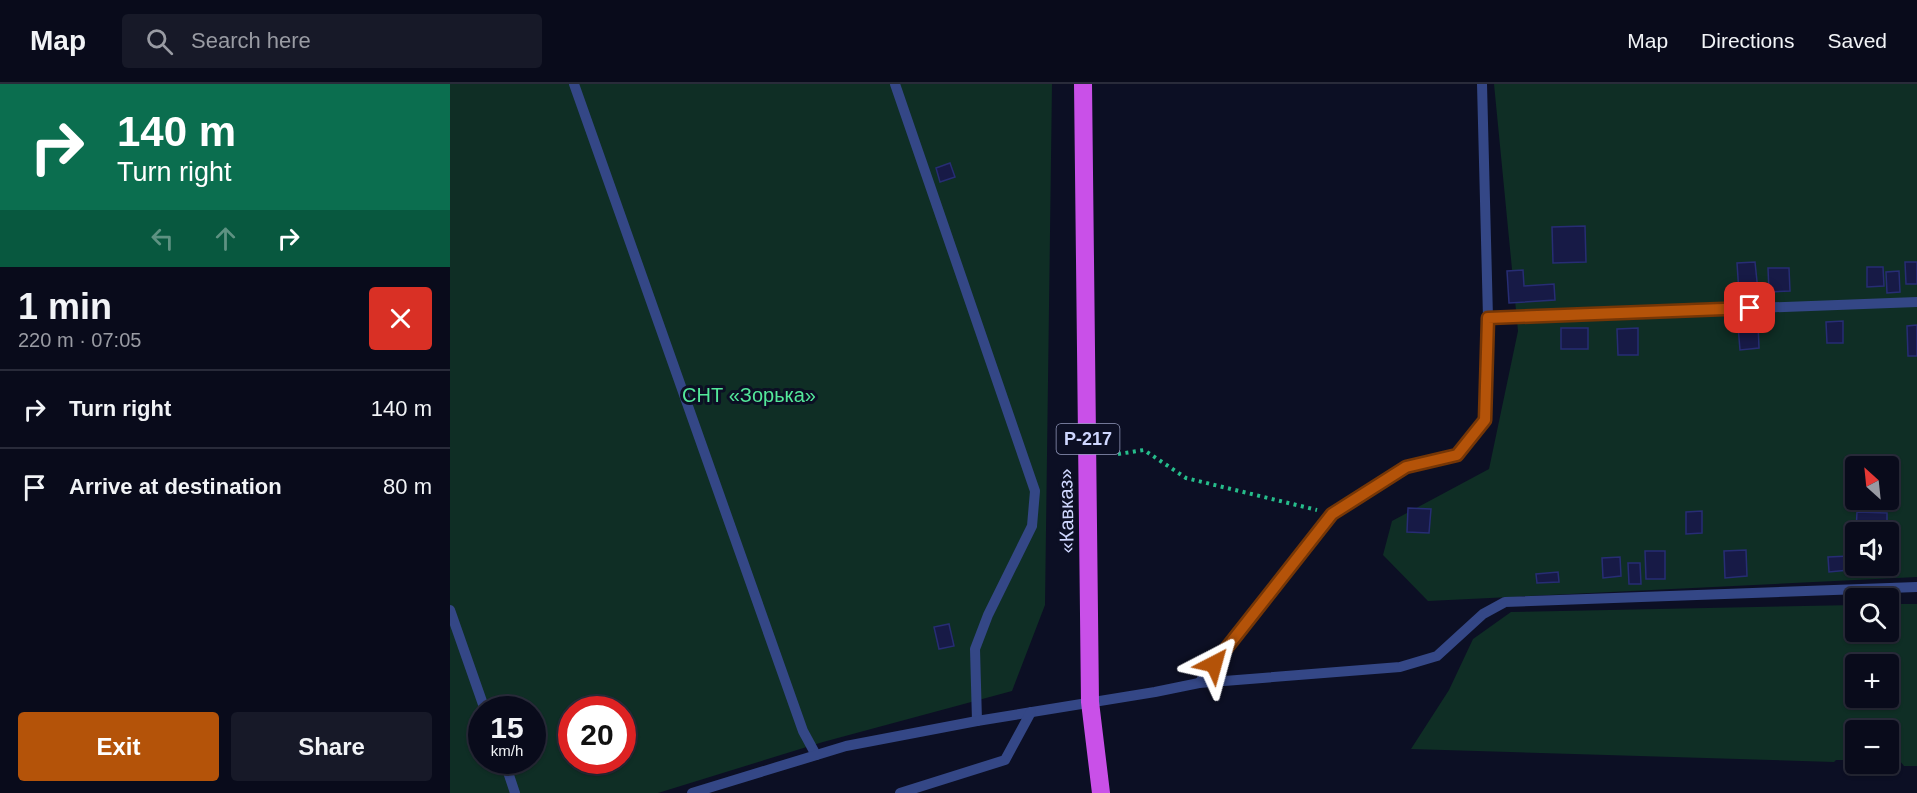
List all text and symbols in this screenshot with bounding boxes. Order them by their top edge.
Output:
search box [122,14,542,68]
text: Map [30,25,86,56]
icon: search [143,25,176,58]
text: Search here [191,28,311,53]
text: Map [1627,29,1668,52]
text: Directions [1701,29,1794,52]
text: Saved [1827,29,1887,52]
icon: right [18,108,96,186]
text: 140 m [117,108,236,155]
text: Turn right [117,157,232,187]
icon: left [146,222,179,255]
icon: ahead [209,222,242,255]
icon: right [272,222,305,255]
pin [1724,282,1775,333]
text: 1 min [18,286,112,327]
button: close [369,287,432,350]
icon: arrive [1733,291,1766,324]
text: 220 m · 07:05 [18,329,141,351]
park label: СНТ «Зорька» [682,384,816,406]
icon: right [18,393,51,426]
text: Turn right [69,396,171,421]
text: 140 m [371,396,432,421]
road number: Р-217 [1056,424,1120,454]
north arrow [1845,456,1899,510]
map controls [1845,456,1899,774]
street label: «Кавказ» [1054,468,1078,554]
icon: arrive [18,471,51,504]
text: Arrive at destination [69,474,282,499]
text: 80 m [383,474,432,499]
button: sound [1845,522,1899,576]
button: search [1845,588,1899,642]
position arrow [1182,632,1246,696]
button: + [1845,654,1899,708]
speed limit sign: 20 [558,696,636,774]
text: 15 [490,711,524,744]
button: Exit [18,712,219,781]
button: Share [231,712,432,781]
button: − [1845,720,1899,774]
text: km/h [491,742,523,759]

